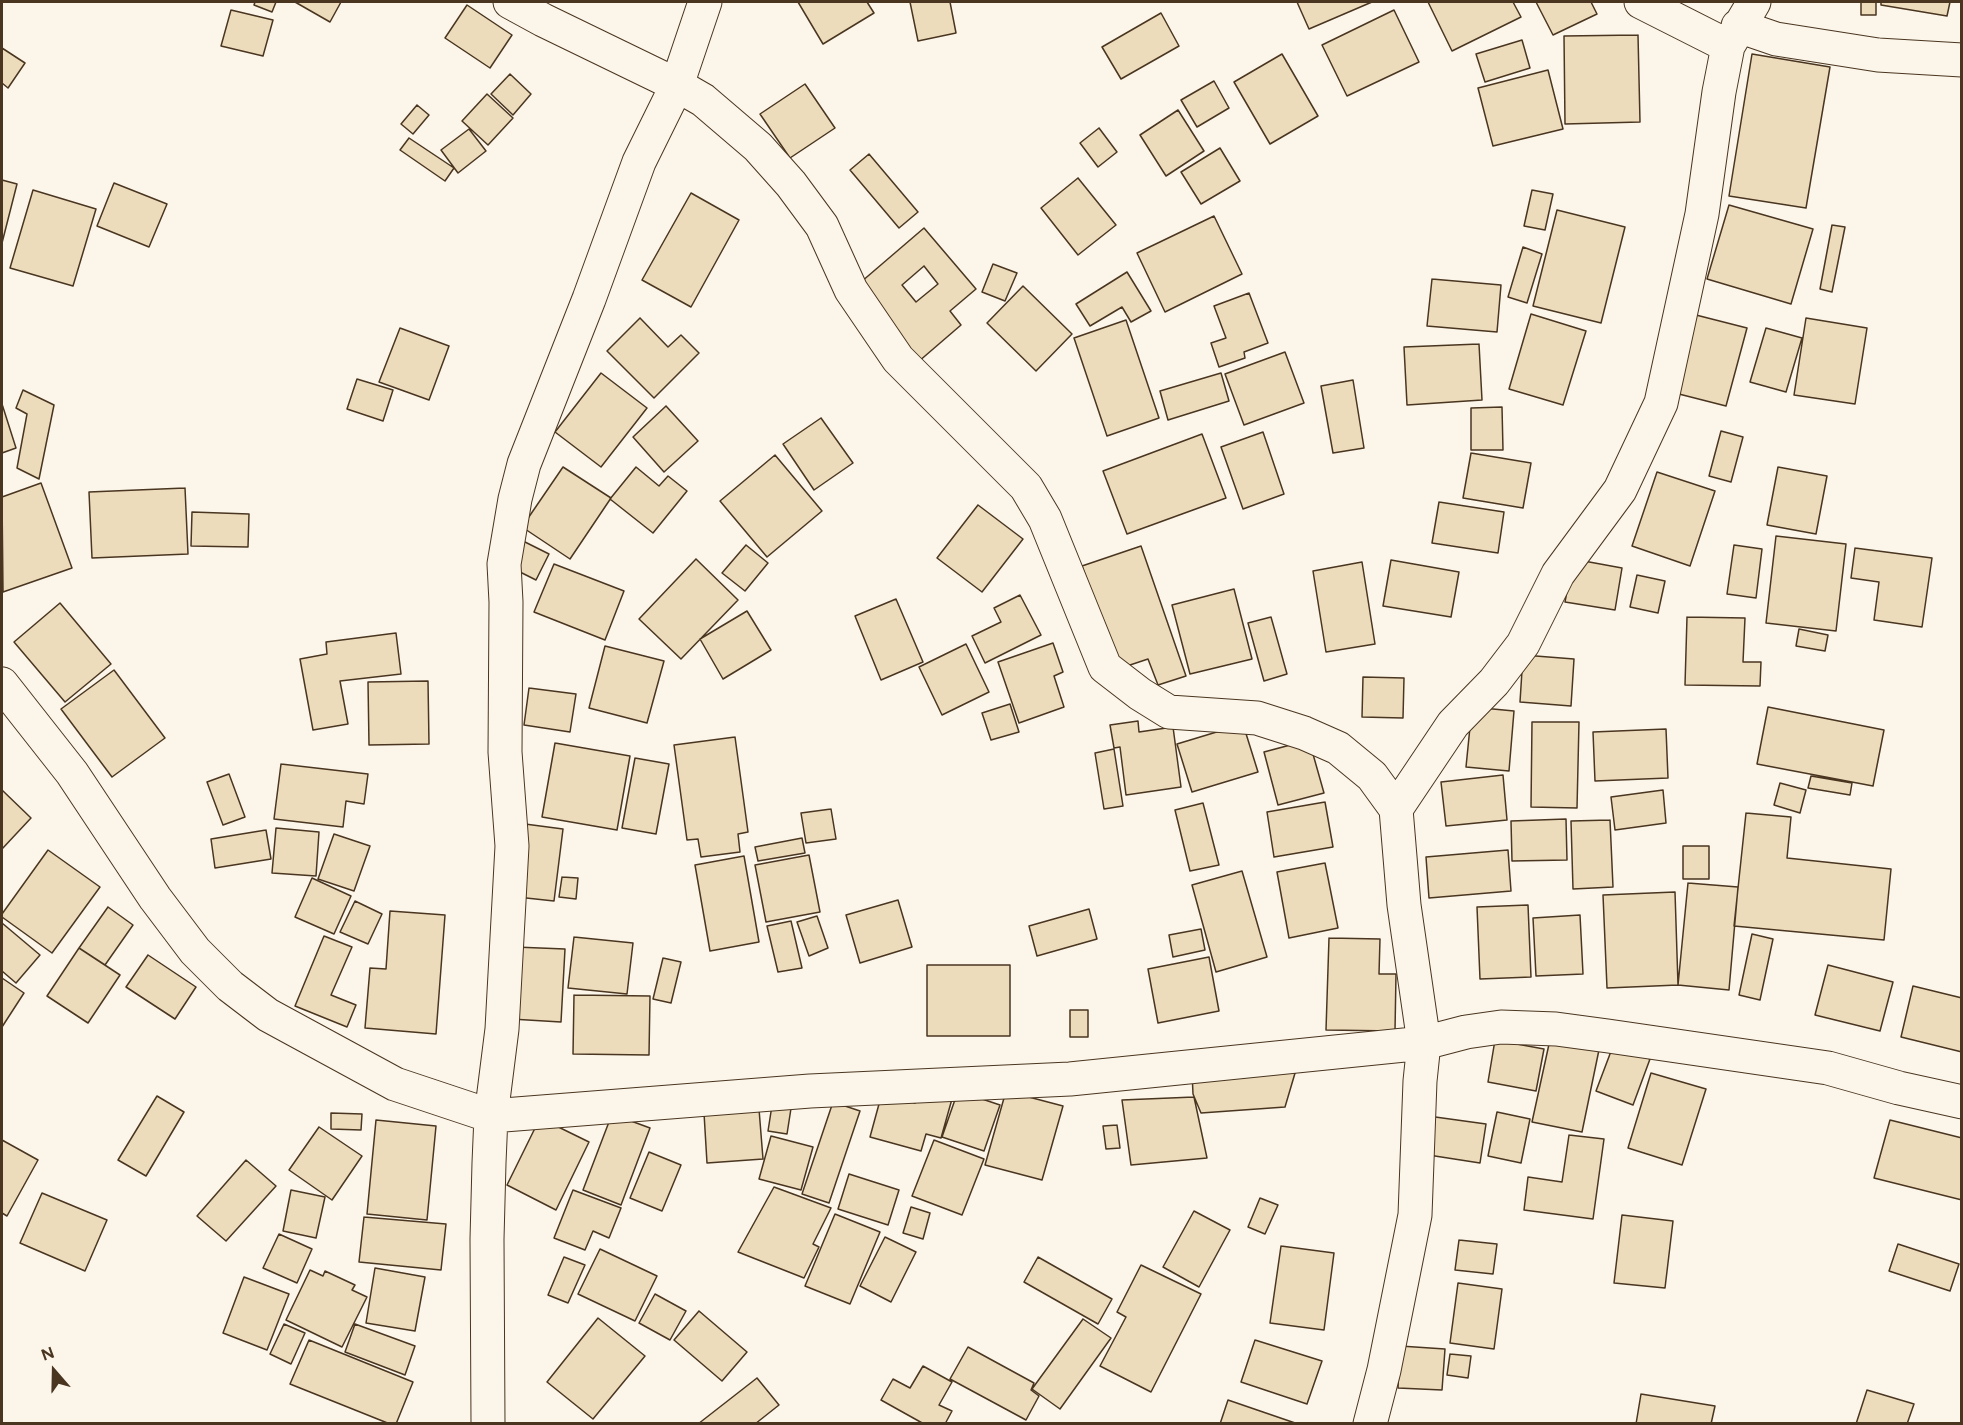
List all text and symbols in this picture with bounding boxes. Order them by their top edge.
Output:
north arrow [24,1341,84,1401]
text: N [39,1343,57,1365]

